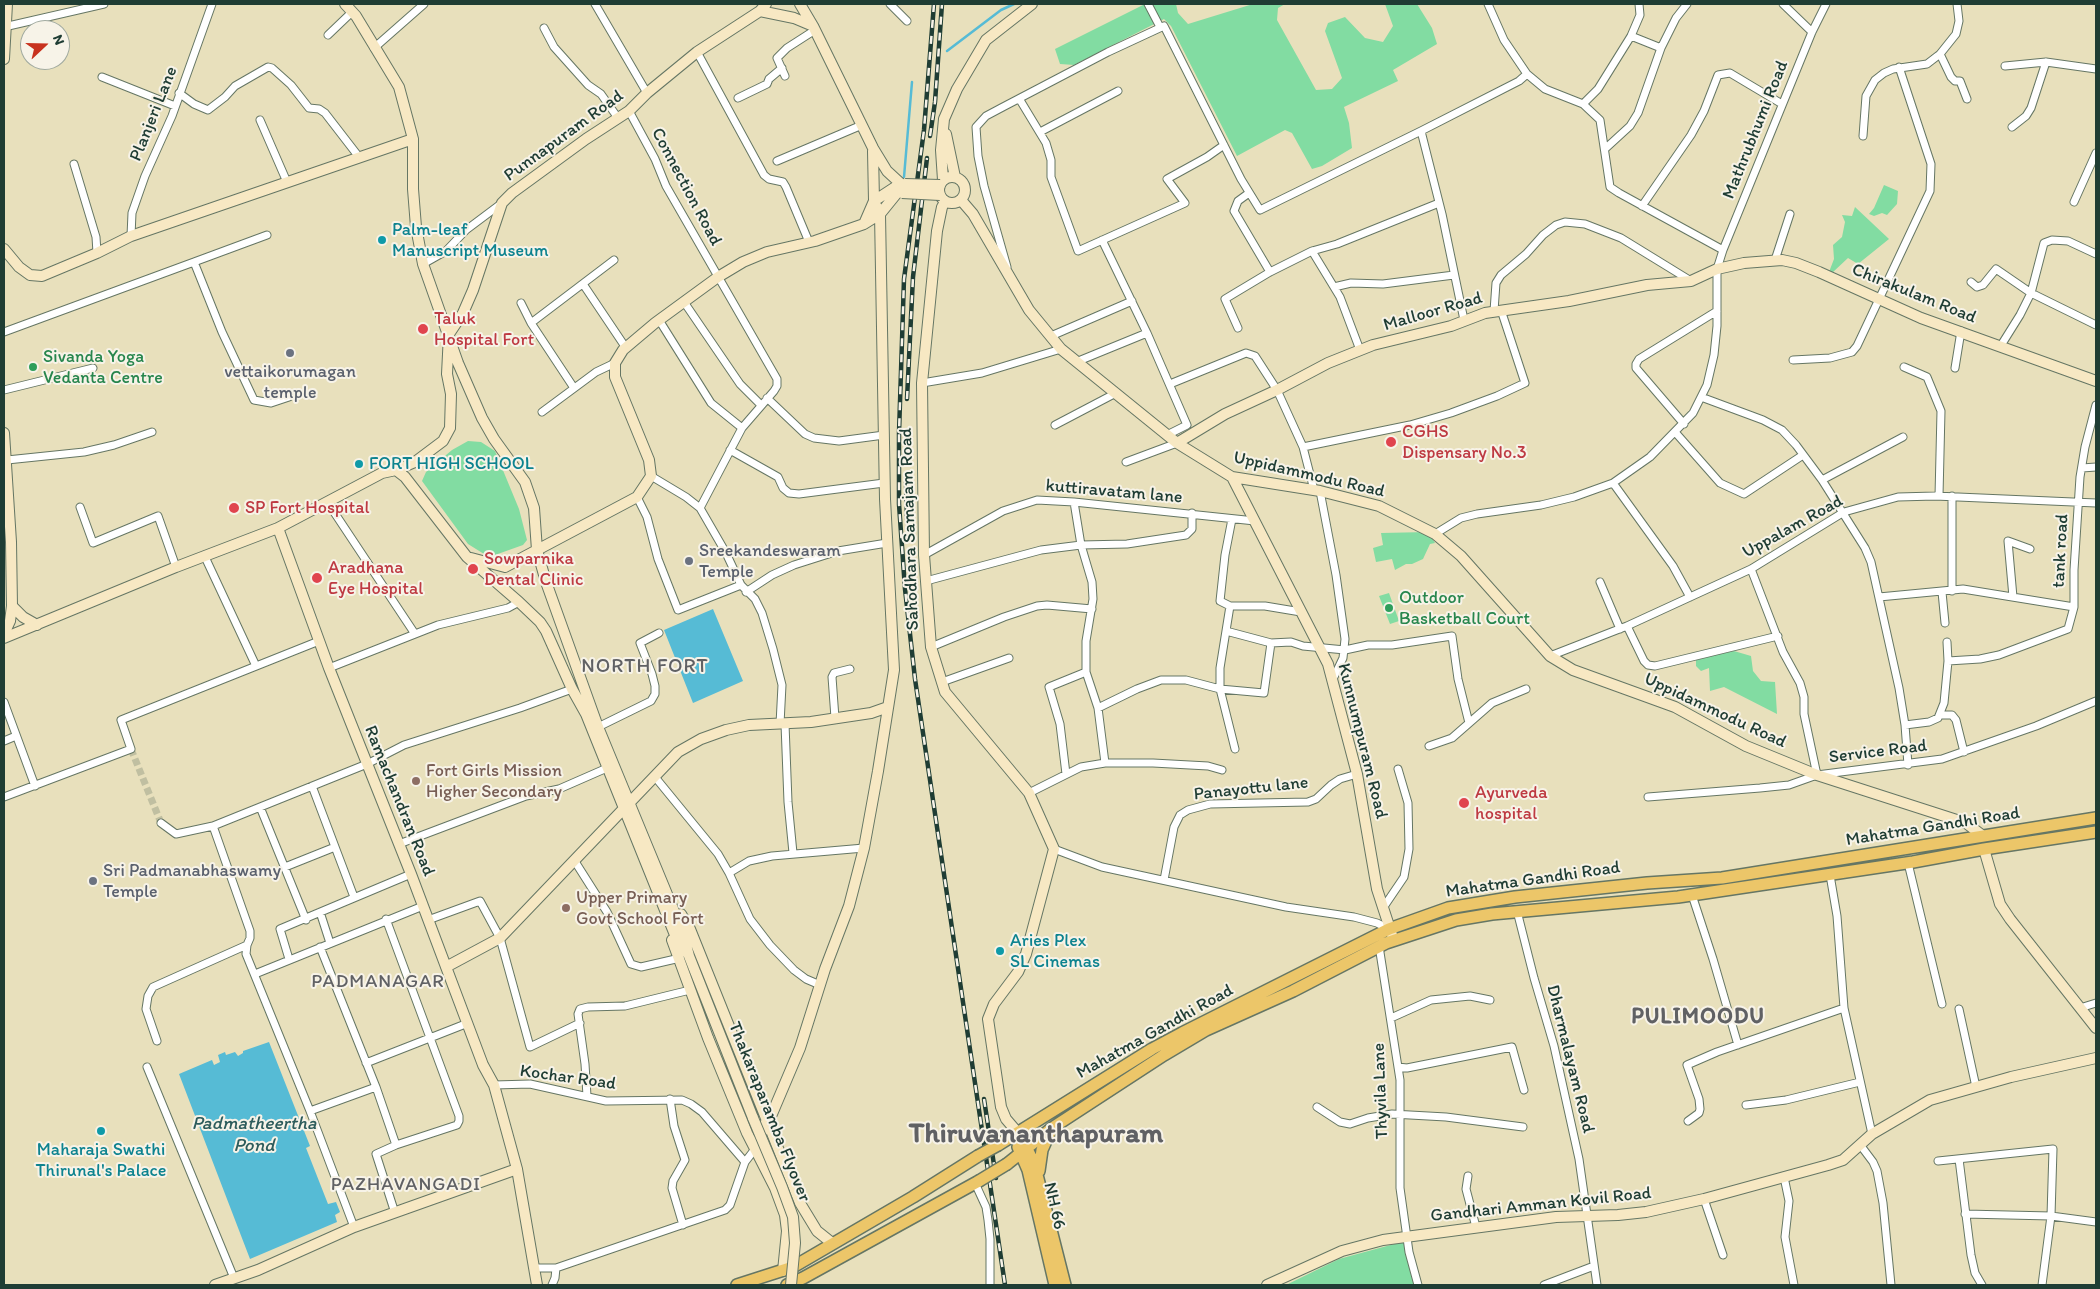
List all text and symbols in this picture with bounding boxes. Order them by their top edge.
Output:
north arrow [20,20,70,70]
text: N [49,32,68,47]
street label: Mathrubhumi Road [1718,58,1794,202]
street label: Planjeri Lane [125,63,183,165]
street label: Punnapuram Road [500,85,628,187]
street label: Connection Road [646,124,726,250]
place label: Palm-leaf Manuscript Museum [392,219,549,262]
marker: Palm-leaf Manuscript Museum [376,234,388,246]
street label: Chirakulam Road [1848,259,1980,329]
street label: Malloor Road [1381,288,1485,336]
place label: Taluk Hospital Fort [434,308,534,350]
marker: Taluk Hospital Fort [416,322,430,336]
place label: Sivanda Yoga Vedanta Centre [43,346,163,388]
marker: vettaikorumagan temple [284,347,296,359]
marker: Sivanda Yoga Vedanta Centre [27,361,39,373]
place label: vettaikorumagan temple [224,361,356,404]
place label: CGHS Dispensary No.3 [1402,421,1526,464]
street label: Sahodhara Samajam Road [896,427,924,631]
marker: CGHS Dispensary No.3 [1384,435,1398,449]
street label: Uppidammodu Road [1231,447,1387,503]
place label: FORT HIGH SCHOOL [369,453,534,475]
marker: FORT HIGH SCHOOL [353,458,365,470]
street label: kuttiravatam lane [1045,475,1183,509]
street label: Uppalam Road [1739,490,1847,564]
place label: SP Fort Hospital [245,497,370,519]
marker: SP Fort Hospital [227,501,241,515]
street label: tank road [2048,514,2074,588]
place label: Sreekandeswaram Temple [699,540,841,582]
place label: Sowparnika Dental Clinic [484,548,583,590]
marker: Sreekandeswaram Temple [683,555,695,567]
place label: Aradhana Eye Hospital [328,557,423,600]
marker: Sowparnika Dental Clinic [466,562,480,576]
marker: Aradhana Eye Hospital [310,571,324,585]
place label: Outdoor Basketball Court [1399,587,1530,630]
marker: Outdoor Basketball Court [1383,602,1395,614]
district label: NORTH FORT [580,655,710,679]
street label: Kunnumpuram Road [1332,661,1392,821]
street label: Uppidammodu Road [1640,668,1790,754]
street label: Ramachandran Road [359,722,439,880]
street label: Service Road [1828,735,1928,769]
place label: Fort Girls Mission Higher Secondary [426,760,562,802]
street label: Panayottu lane [1193,772,1309,806]
marker: Fort Girls Mission Higher Secondary [410,775,422,787]
place label: Ayurveda hospital [1475,782,1548,824]
marker: Ayurveda hospital [1457,796,1471,810]
street label: Mahatma Gandhi Road [1844,803,2022,851]
street label: Mahatma Gandhi Road [1444,857,1622,903]
place label: Sri Padmanabhaswamy Temple [103,860,281,902]
marker: Sri Padmanabhaswamy Temple [87,875,99,887]
place label: Upper Primary Govt School Fort [576,887,704,930]
marker: Upper Primary Govt School Fort [560,902,572,914]
place label: Aries Plex SL Cinemas [1010,930,1100,972]
marker: Aries Plex SL Cinemas [994,945,1006,957]
district label: PADMANAGAR [310,971,446,993]
street label: Mahatma Gandhi Road [1073,980,1237,1084]
street label: Dharmalayam Road [1541,983,1599,1135]
district label: PULIMOODU [1631,1004,1765,1030]
street label: Thakaraparamba Flyover [723,1019,815,1205]
street label: Thyvila Lane [1369,1042,1393,1140]
street label: Kochar Road [518,1061,618,1095]
water label: Padmatheertha Pond [192,1113,316,1157]
district label: Thiruvananthapuram [909,1118,1163,1152]
marker: Maharaja Swathi Thirunal's Palace [95,1125,107,1137]
place label: Maharaja Swathi Thirunal's Palace [36,1139,166,1182]
district label: PAZHAVANGADI [330,1174,482,1196]
street label: NH 66 [1038,1180,1070,1232]
street label: Gandhari Amman Kovil Road [1429,1183,1653,1227]

